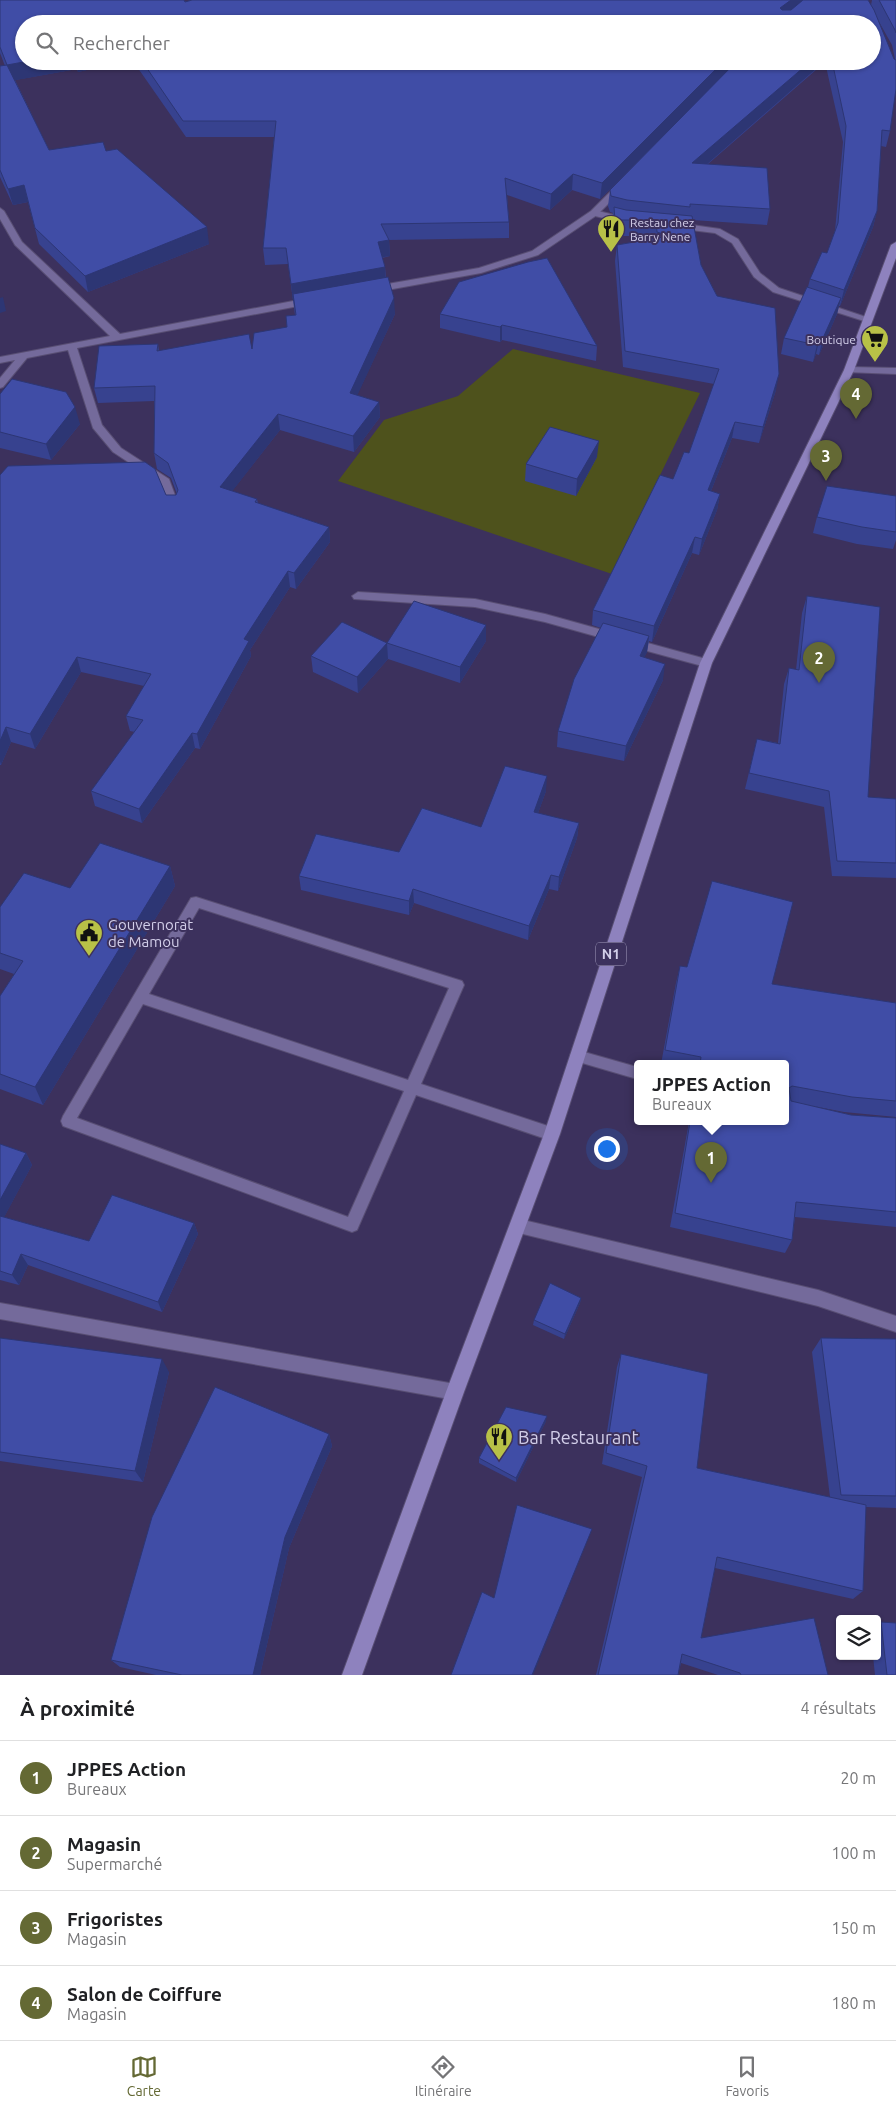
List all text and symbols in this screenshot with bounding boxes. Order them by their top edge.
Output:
search box [15,15,881,70]
icon: search [33,29,61,57]
text: Rechercher [73,32,170,54]
restaurant icon: Restau chez Barry Nene [596,214,626,253]
place label: Restau chez Barry Nene [630,216,695,243]
supermarket icon: Boutique [860,324,890,363]
place label: Boutique [806,333,856,346]
pin: 4 [840,378,872,419]
pin: 3 [810,440,842,481]
pin: 2 [803,642,835,683]
place label: Gouvernorat de Mamou [108,916,193,950]
public building icon: Gouvernorat de Mamou [74,918,104,957]
road number: N1 [596,942,626,966]
popup [634,1060,789,1125]
text: JPPES Action [652,1073,771,1095]
text: Bureaux [652,1095,712,1113]
your location [594,1136,620,1162]
pin: 1 [695,1142,727,1183]
restaurant icon: Bar Restaurant [484,1422,514,1461]
place label: Bar Restaurant [518,1427,639,1447]
map controls [836,1615,881,1660]
button: layers [836,1615,881,1660]
text: À proximité [20,1696,135,1720]
text: 4 résultats [800,1699,876,1717]
text: JPPES Action [67,1758,186,1780]
text: 1 [31,1769,41,1787]
text: 20 m [840,1769,876,1787]
text: Bureaux [67,1780,127,1798]
text: Magasin [67,1833,141,1855]
text: 2 [31,1844,41,1862]
text: 100 m [831,1844,876,1862]
text: Supermarché [67,1855,162,1873]
text: Frigoristes [67,1908,163,1930]
text: 3 [31,1919,41,1937]
text: 150 m [831,1919,876,1937]
text: Magasin [67,1930,127,1948]
text: Salon de Coiffure [67,1983,222,2005]
text: 4 [31,1994,41,2012]
text: 180 m [831,1994,876,2012]
text: Magasin [67,2005,127,2023]
tab: Carte [127,2053,161,2099]
tab: Itinéraire [415,2053,472,2099]
tab: Favoris [725,2053,769,2099]

